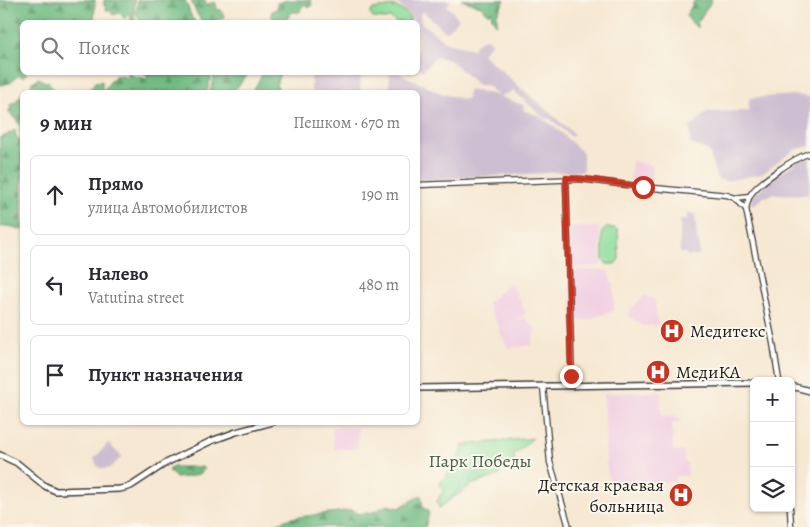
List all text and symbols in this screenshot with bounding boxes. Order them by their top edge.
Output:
search box [20,20,420,75]
icon: search [38,34,66,62]
text: Поиск [78,35,130,61]
text: 9 мин [40,109,92,137]
text: Пешком · 670 m [293,112,400,134]
text: Прямо [88,171,143,197]
route start [632,176,655,199]
icon: ahead [41,181,69,209]
text: 190 m [361,184,399,206]
text: улица Автомобилистов [88,197,248,219]
text: Налево [88,261,148,287]
icon: left [41,271,69,299]
text: 480 m [359,274,399,296]
text: Vatutina street [88,287,184,309]
hospital icon: Медитекс [659,318,685,344]
place label: Медитекс [690,319,766,343]
hospital icon: МедиКА [645,359,671,385]
place label: МедиКА [676,360,741,384]
icon: arrive [41,361,69,389]
text: Пункт назначения [88,362,243,388]
route end [560,365,583,388]
map controls [750,377,795,512]
button: + [750,377,795,422]
button: − [750,422,795,467]
park label: Парк Победы [428,449,532,473]
button: layers [750,467,795,512]
place label: Детская краевая больница [538,473,665,518]
hospital icon: Детская краевая больница [668,482,694,508]

